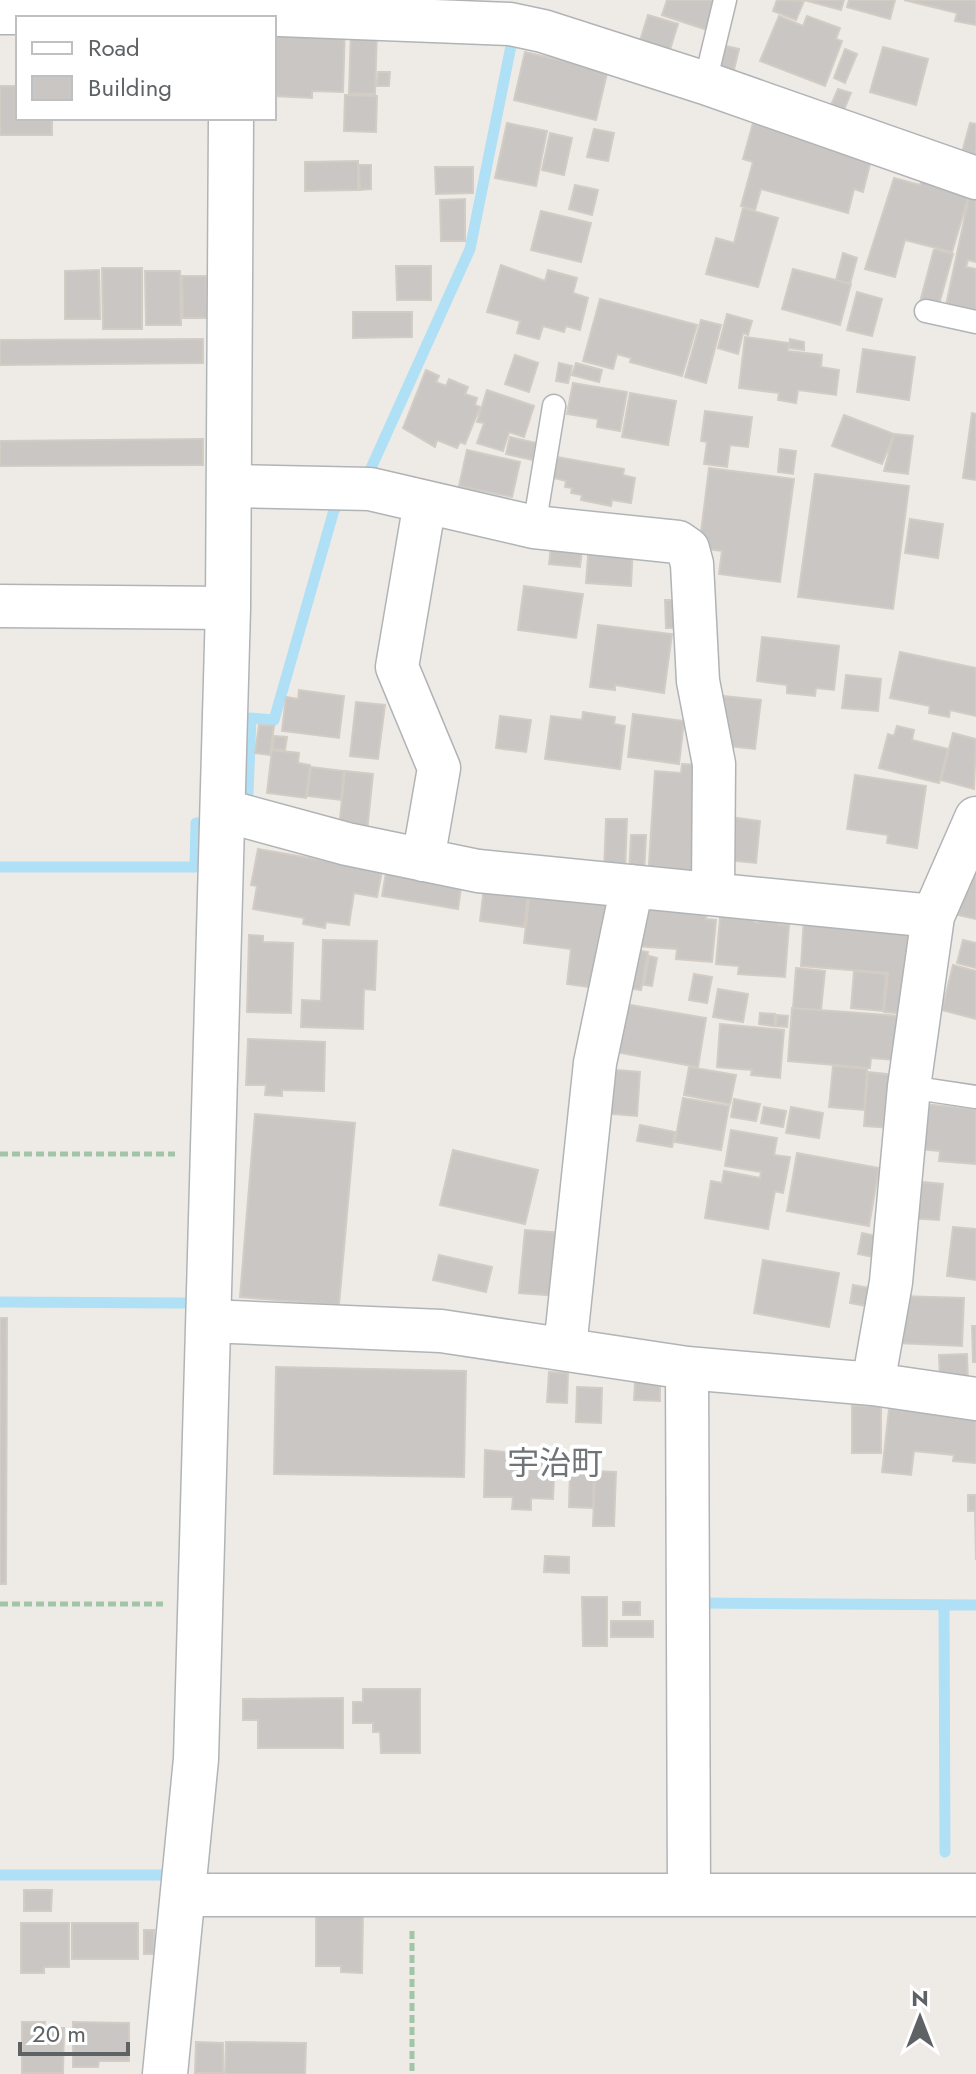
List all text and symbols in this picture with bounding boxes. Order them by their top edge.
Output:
legend [16,16,276,120]
text: Road [88,30,140,65]
text: Building [88,70,172,105]
district label: 宇治町 [507,1440,603,1486]
north arrow [880,1978,960,2058]
text: N [911,1982,929,2014]
scale bar [20,2006,128,2056]
text: 20 m [32,2016,86,2051]

